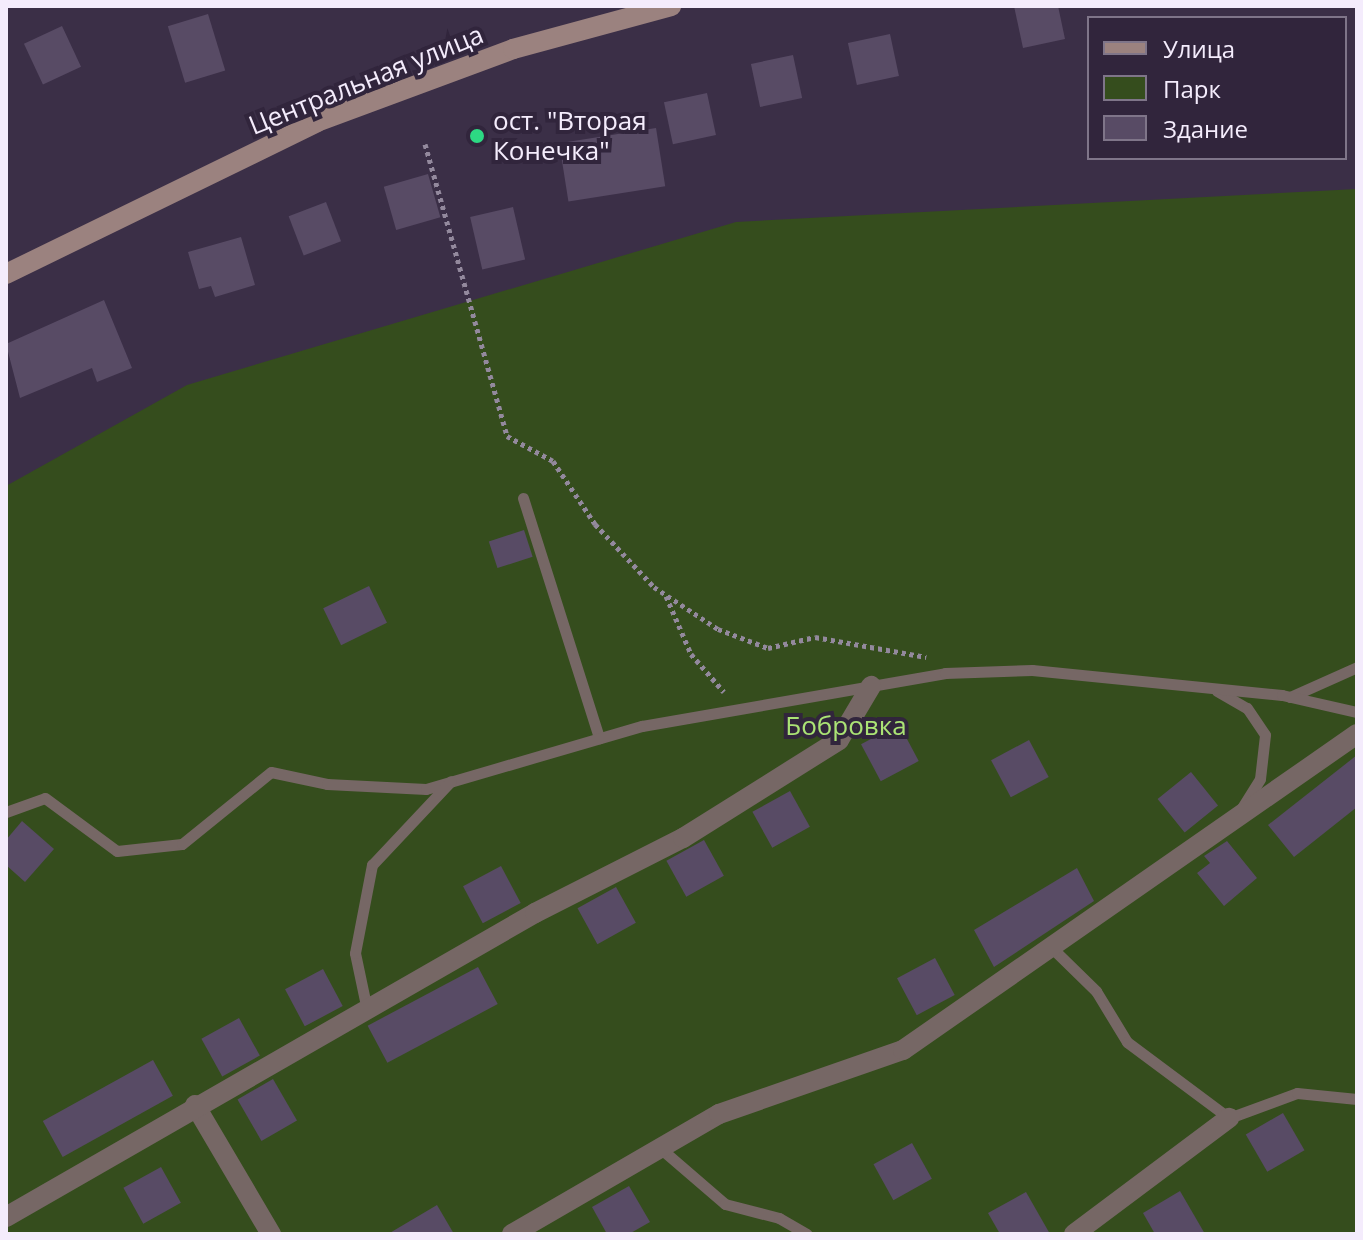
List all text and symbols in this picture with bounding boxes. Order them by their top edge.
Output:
legend [1087,16,1347,160]
street label: Центральная улица [244,19,488,141]
text: Улица [1163,32,1235,65]
text: Парк [1163,72,1221,105]
place label: ост. "Вторая Конечка" [493,105,647,166]
text: Здание [1163,112,1248,145]
marker: ост. "Вторая Конечка" [468,127,486,145]
park label: Бобровка [785,710,907,742]

